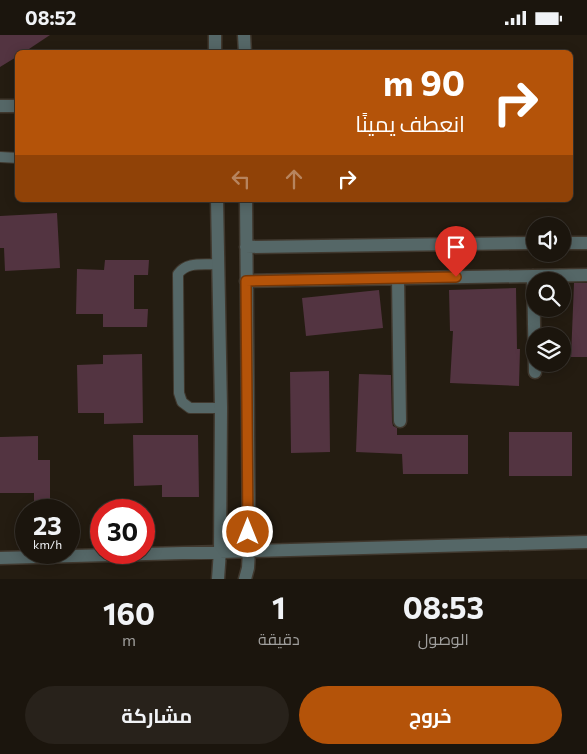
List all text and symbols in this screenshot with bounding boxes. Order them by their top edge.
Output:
text: 08:52 [25,6,76,29]
text: 90 m [383,60,465,103]
icon: right [483,70,548,135]
text: انعطف يمينًا [355,110,465,137]
icon: left [227,165,255,193]
icon: ahead [280,165,308,193]
icon: right [333,165,361,193]
map controls [526,217,571,372]
button: sound [526,217,571,262]
pin [435,226,477,277]
icon: arrive [442,233,470,261]
button: search [526,272,571,317]
button: layers [526,327,571,372]
speed limit sign: 30 [90,499,155,564]
position arrow [221,505,273,557]
text: 23 [33,510,62,540]
text: km/h [33,537,62,551]
text: 1 [272,588,286,625]
text: 08:53 [403,588,484,625]
text: 160 [103,594,155,631]
text: دقيقة [258,629,300,648]
text: الوصول [418,629,469,648]
text: m [122,630,136,649]
button: مشاركة [25,686,289,744]
button: خروج [299,686,562,744]

